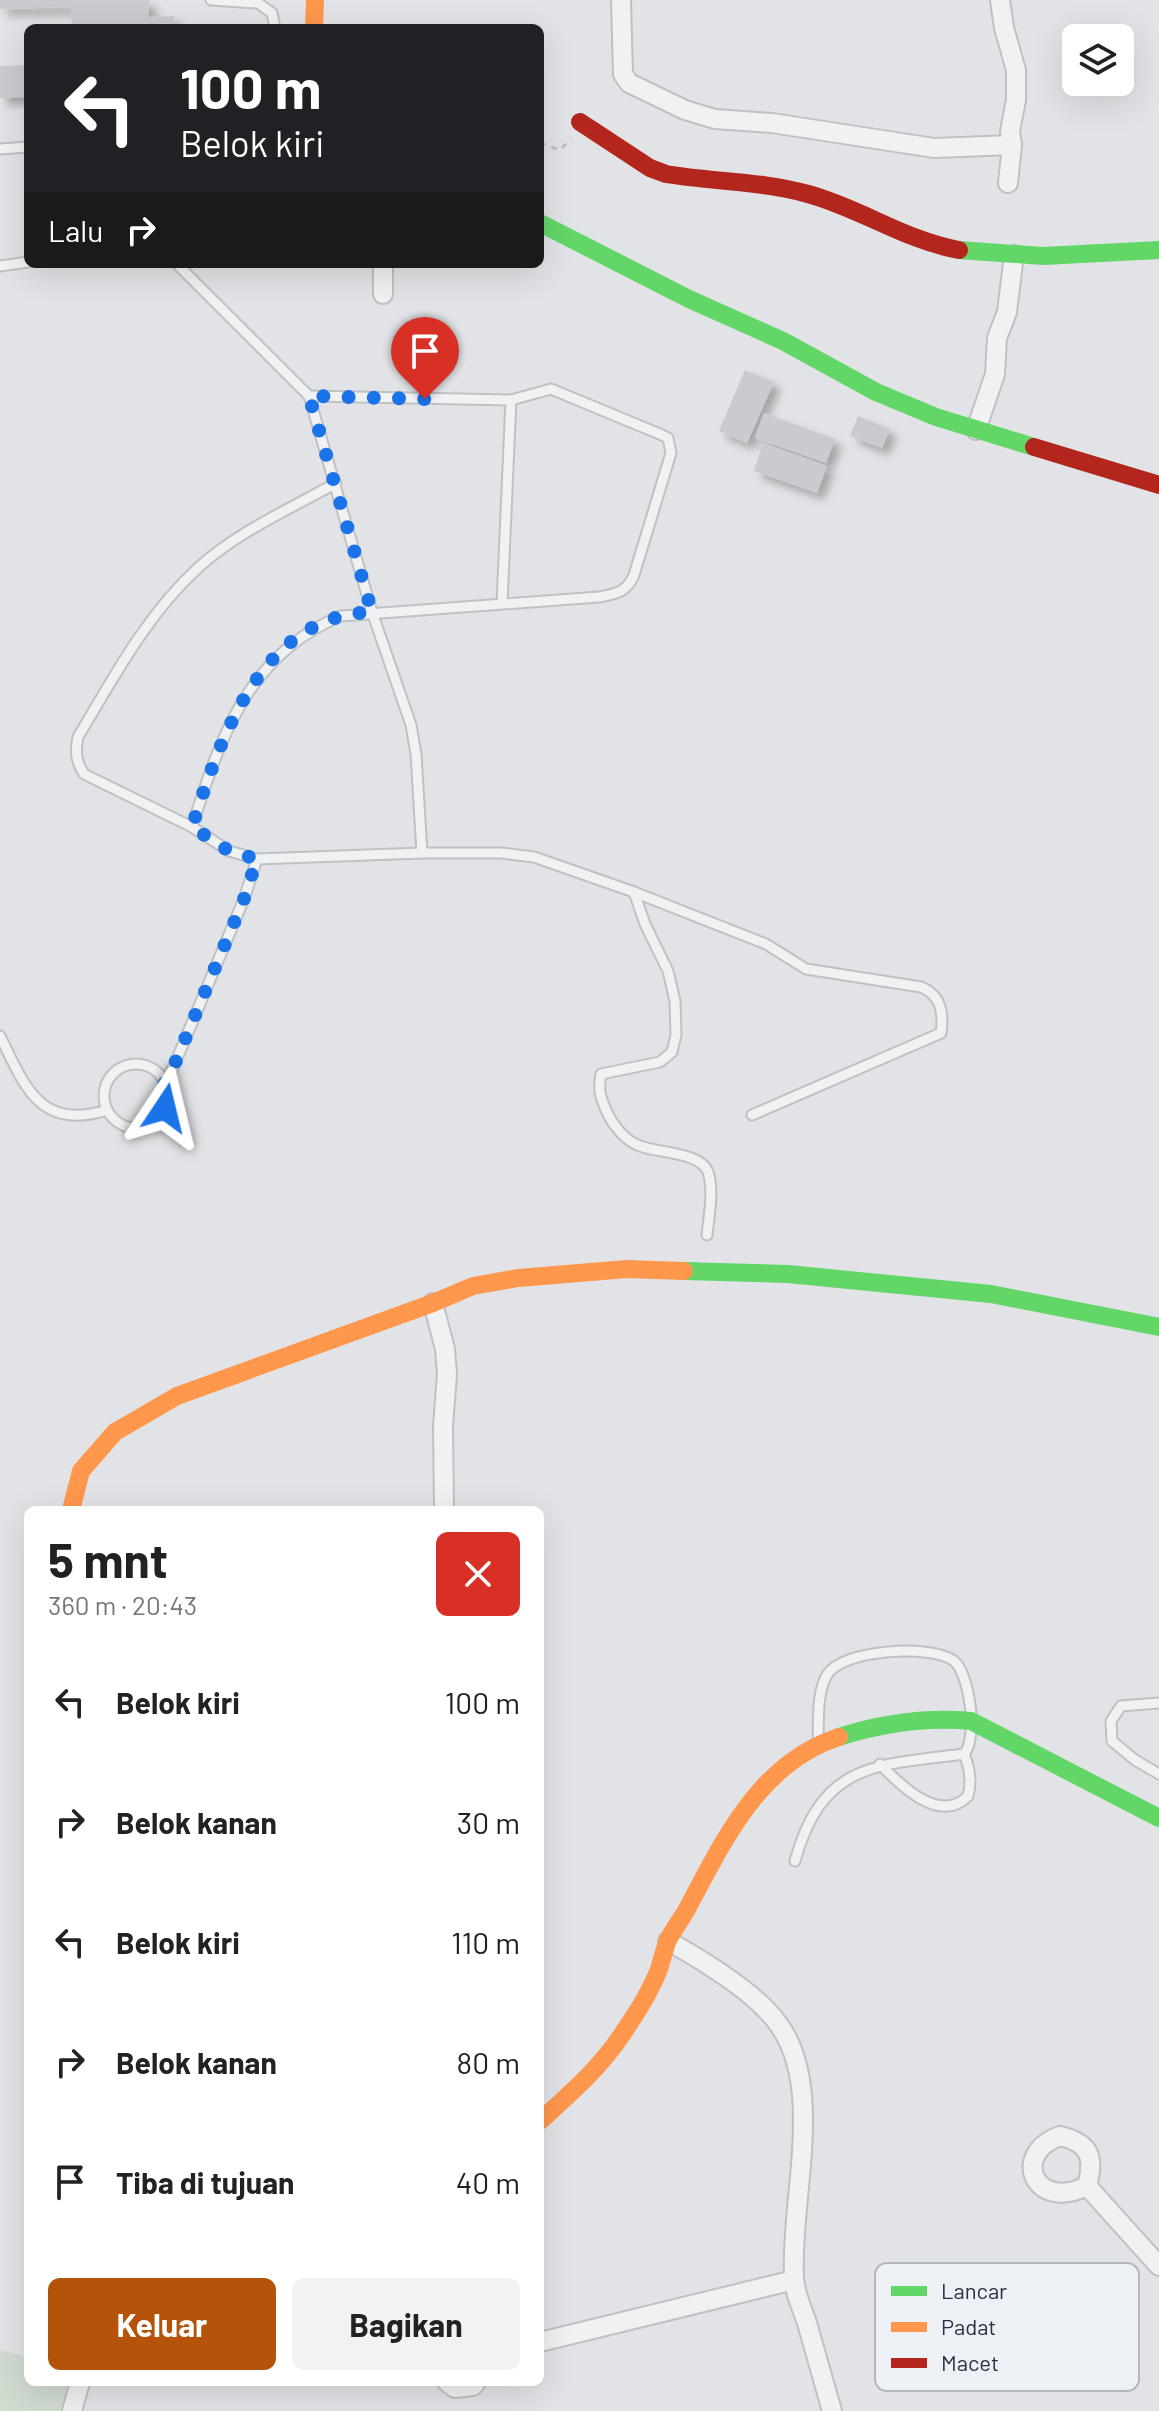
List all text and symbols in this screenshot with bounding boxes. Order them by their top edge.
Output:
map controls [1062,24,1134,96]
button: layers [1062,24,1134,96]
text: 100 m [180,53,322,120]
icon: left [48,56,152,160]
text: Belok kiri [180,121,324,164]
icon: right [119,208,163,252]
text: Lalu [48,212,103,248]
pin [391,317,459,399]
icon: arrive [403,329,447,373]
position arrow [123,1066,207,1150]
text: 5 mnt [48,1530,168,1588]
button: close [436,1532,520,1616]
text: 360 m · 20:43 [48,1589,197,1620]
icon: left [48,1680,92,1724]
text: Belok kiri [116,1684,240,1720]
text: 100 m [445,1684,520,1720]
icon: right [48,1800,92,1844]
text: Belok kanan [116,1804,277,1840]
text: 30 m [457,1804,520,1840]
icon: left [48,1920,92,1964]
text: Belok kiri [116,1924,240,1960]
text: 110 m [451,1924,520,1960]
icon: right [48,2040,92,2084]
text: Belok kanan [116,2044,277,2080]
text: 80 m [457,2044,520,2080]
icon: arrive [48,2160,92,2204]
text: Tiba di tujuan [116,2164,294,2200]
text: 40 m [456,2164,520,2200]
legend [875,2263,1139,2391]
text: Lancar [941,2277,1007,2303]
button: Keluar [48,2278,276,2370]
button: Bagikan [292,2278,520,2370]
text: Padat [941,2313,996,2339]
text: Macet [941,2349,999,2375]

